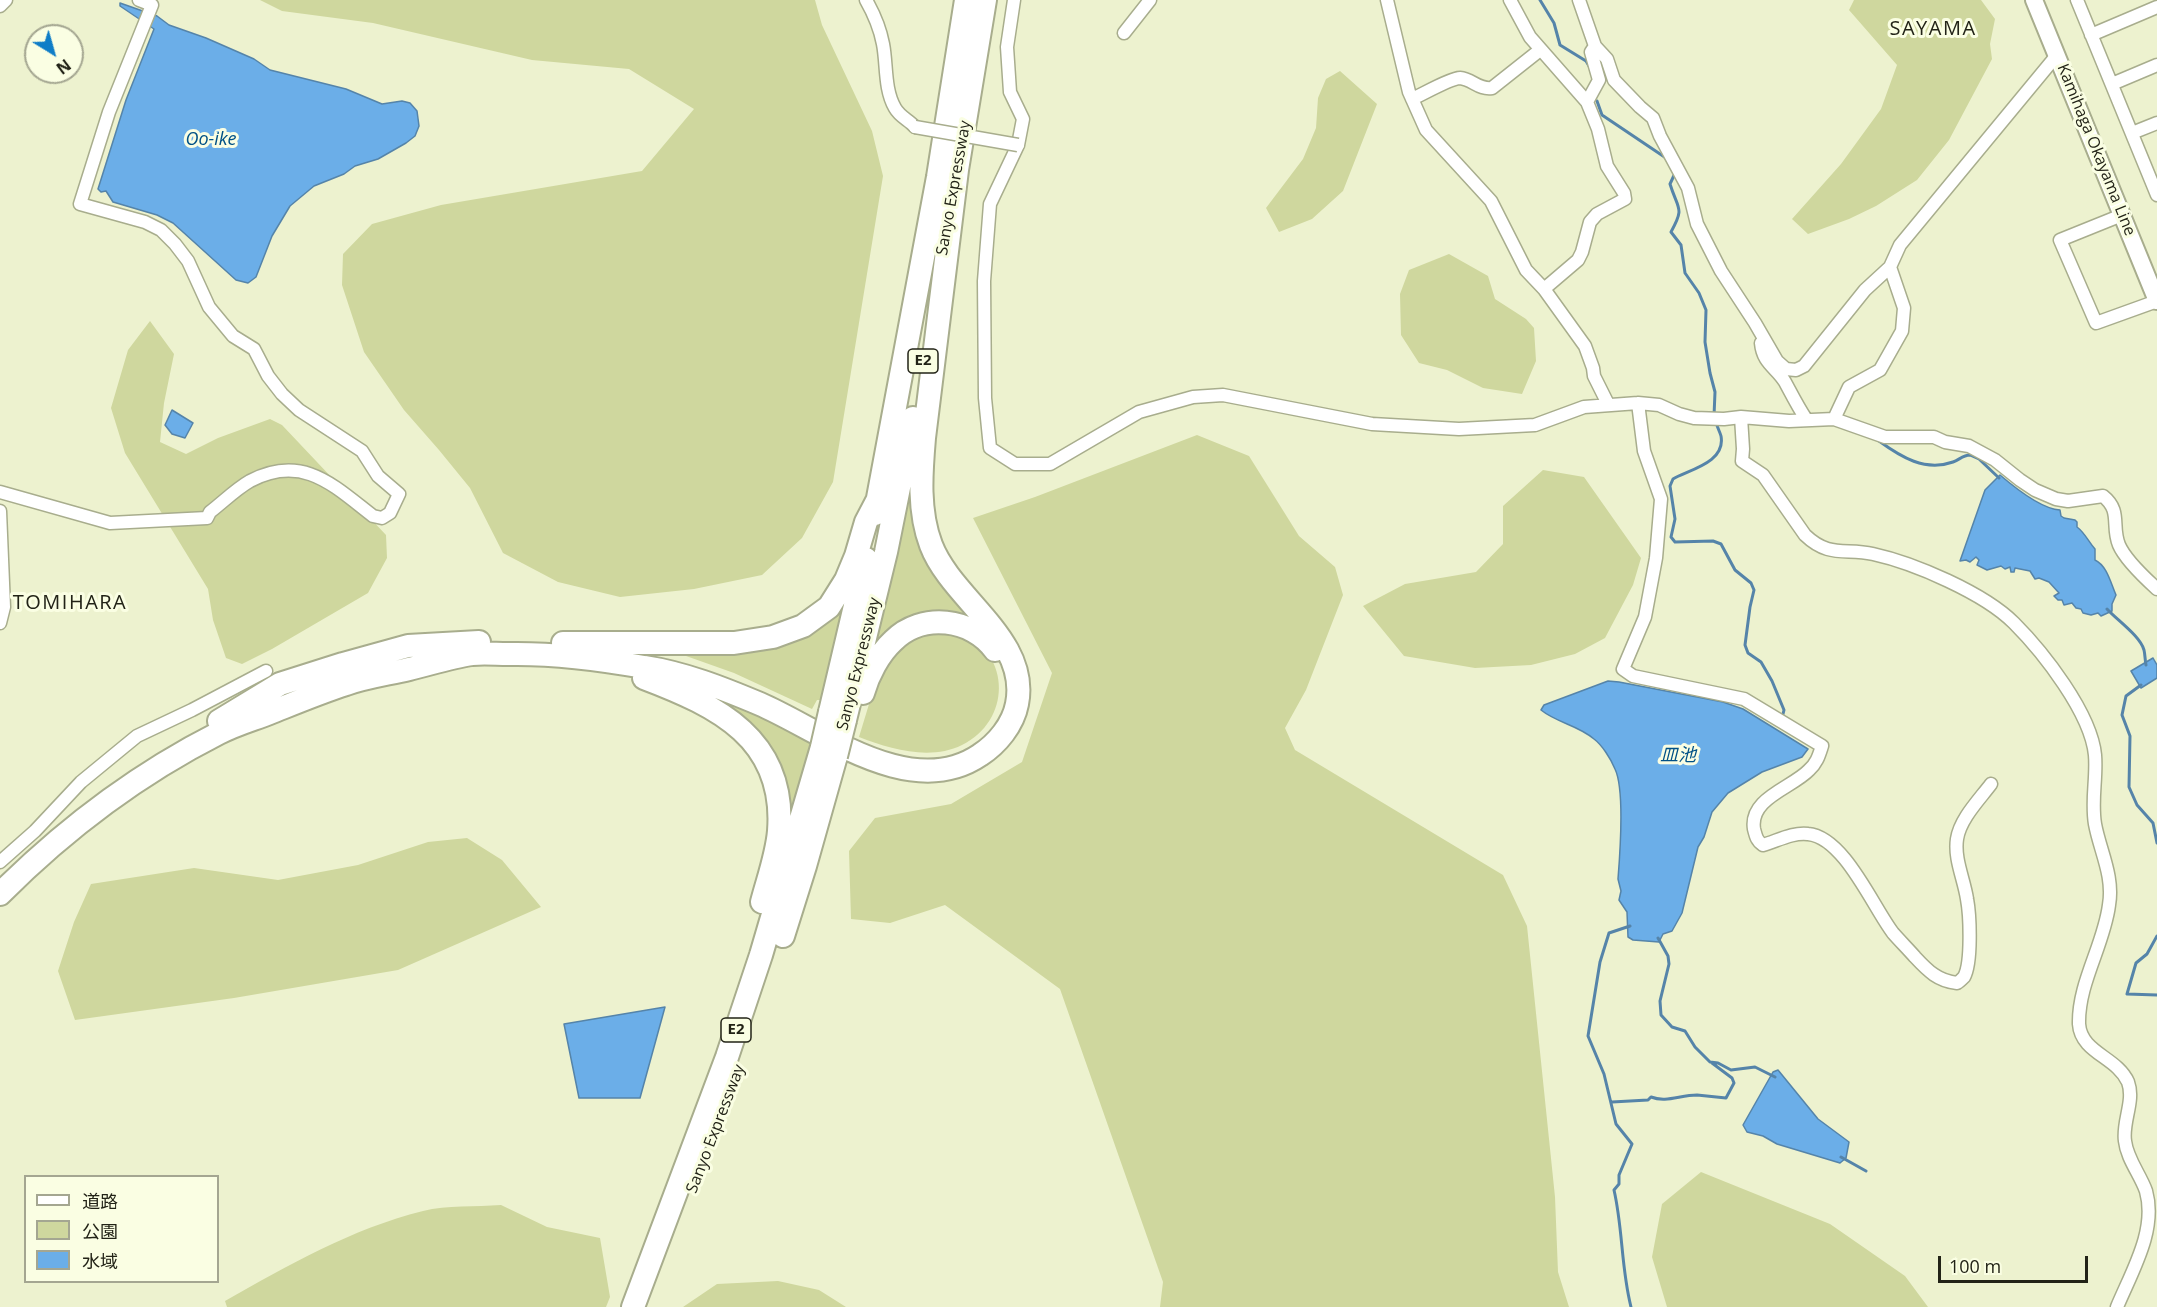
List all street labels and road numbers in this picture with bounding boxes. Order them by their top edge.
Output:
street label: Kamihaga Okayama Line [2053,61,2139,239]
street label: Sanyo Expressway [933,119,975,257]
road number: E2 [908,349,938,373]
street label: Sanyo Expressway [833,596,885,732]
road number: E2 [721,1018,751,1042]
street label: Sanyo Expressway [683,1062,749,1196]

